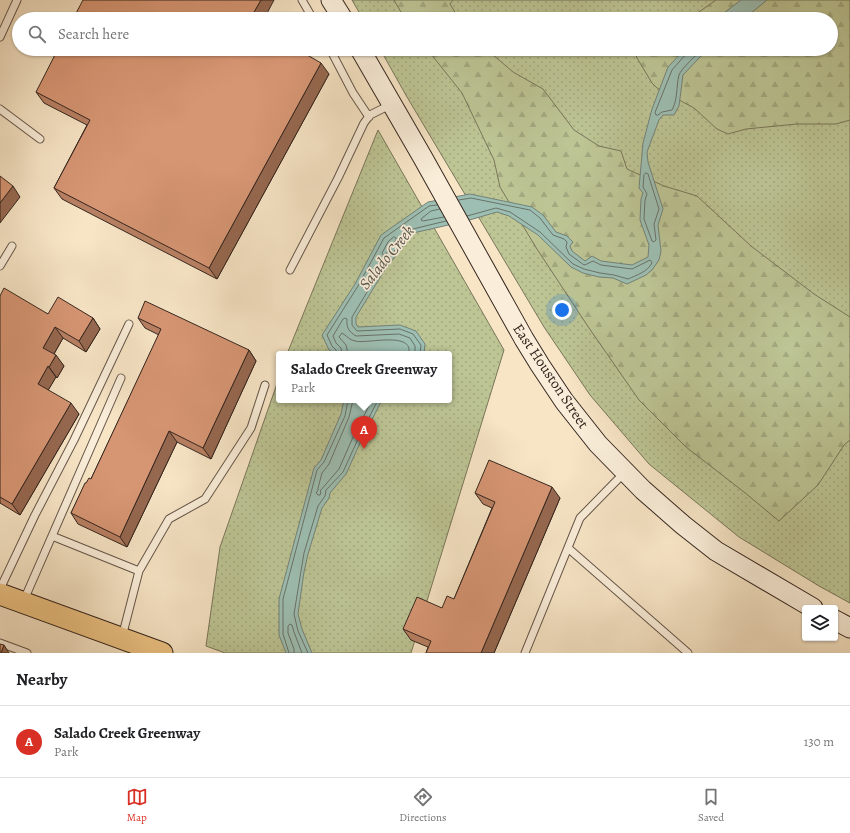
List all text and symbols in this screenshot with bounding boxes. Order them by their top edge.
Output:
search box [12,12,838,56]
icon: search [26,23,48,45]
text: Search here [58,24,129,44]
water label: Salado Creek [354,221,419,294]
your location [552,300,572,320]
street label: East Houston Street [508,320,594,432]
popup [276,351,452,403]
text: Salado Creek Greenway [291,359,437,379]
text: Park [291,379,315,396]
pin: A [351,416,377,449]
map controls [802,605,838,641]
button: layers [802,605,838,641]
text: Nearby [16,668,67,691]
text: Salado Creek Greenway [54,723,200,743]
text: A [25,733,33,750]
text: 130 m [804,733,834,750]
text: Park [54,743,78,760]
tab: Map [126,786,148,825]
tab: Directions [399,786,447,825]
tab: Saved [698,786,724,825]

